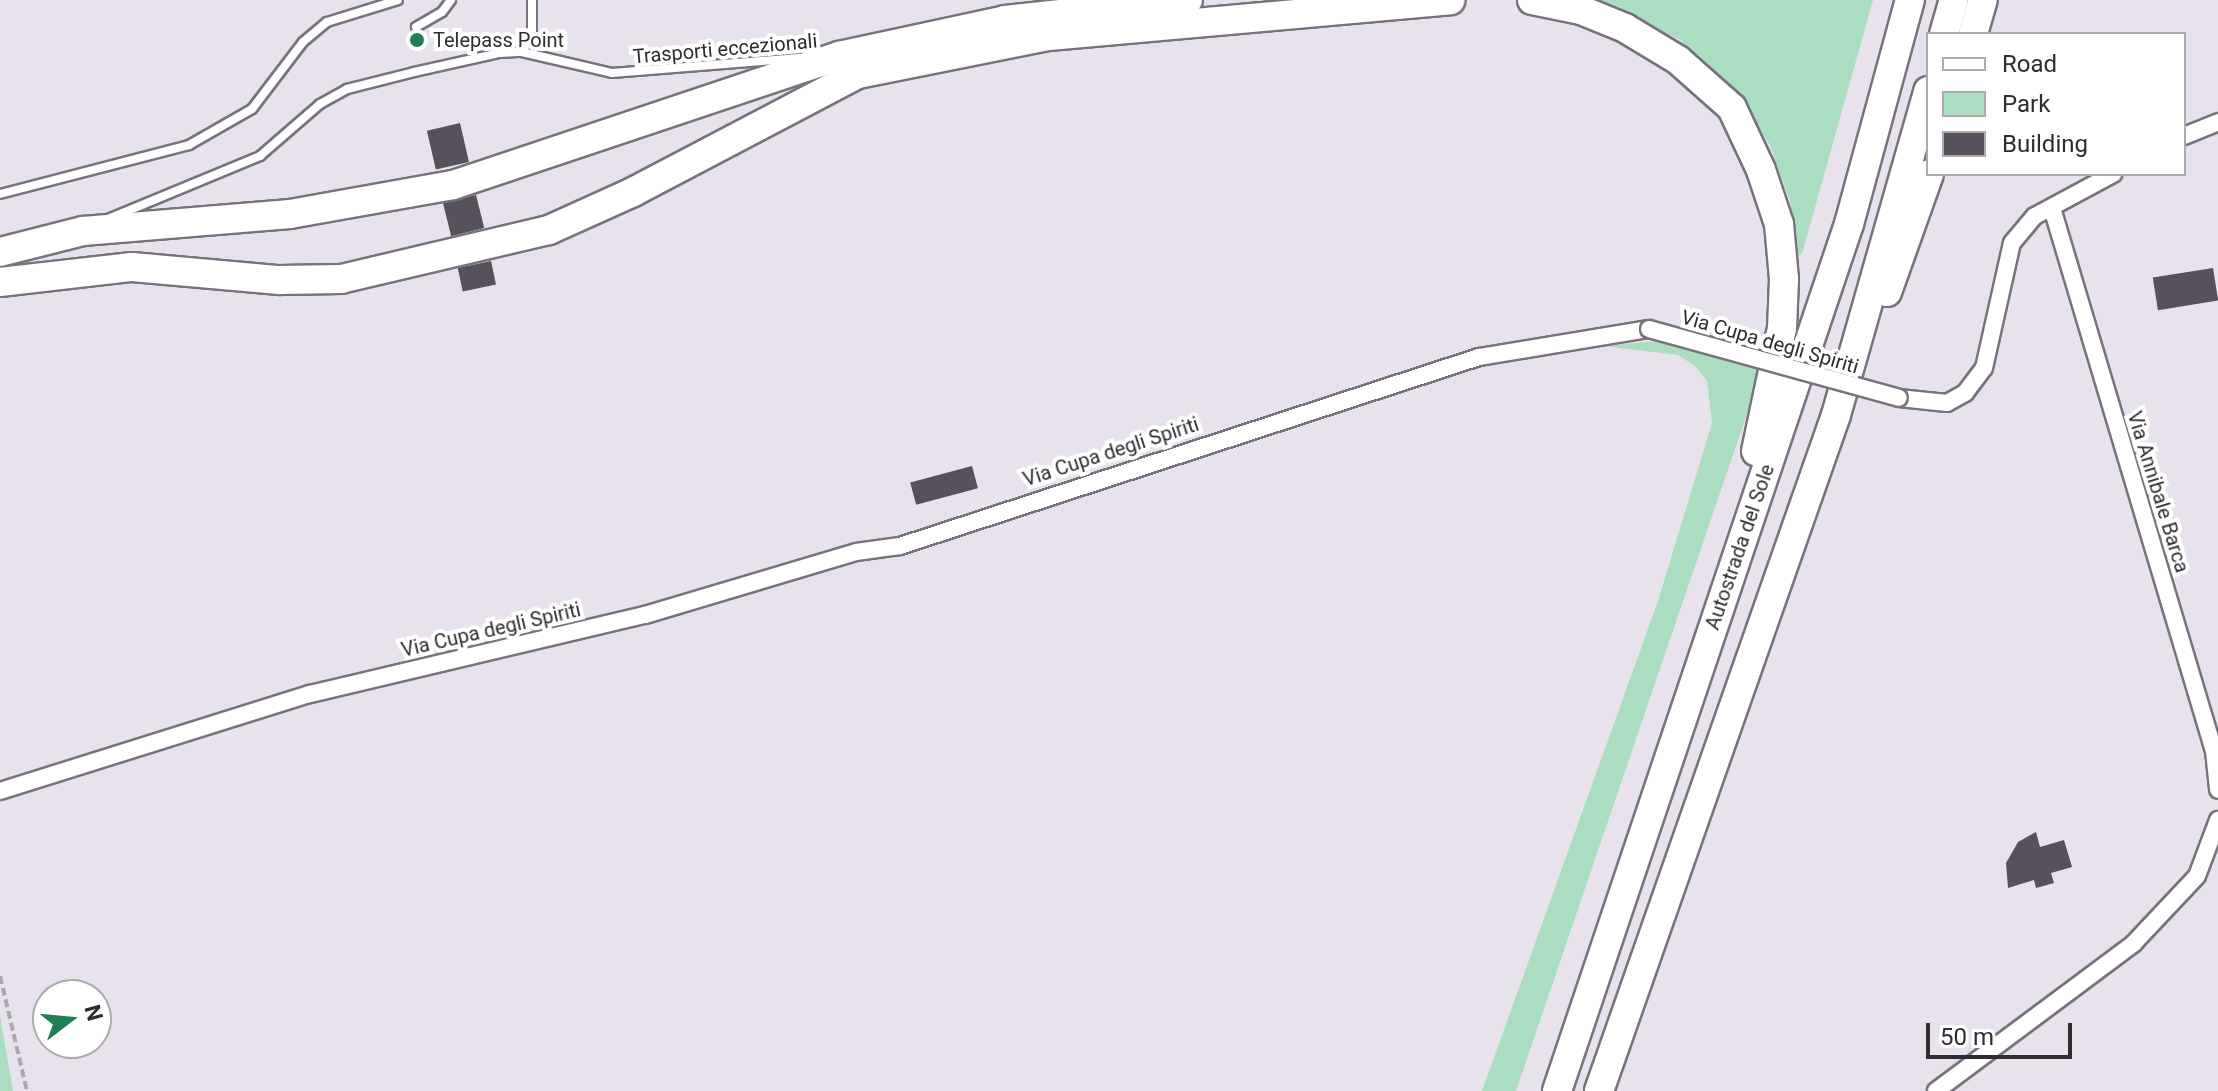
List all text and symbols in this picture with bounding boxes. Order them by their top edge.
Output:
place label: Telepass Point [433,28,564,52]
street label: Trasporti eccezionali [632,29,818,69]
marker: Telepass Point [408,31,426,49]
legend [1926,32,2186,176]
text: Road [2002,50,2057,78]
text: Park [2002,90,2050,118]
text: Building [2002,130,2088,158]
street label: Via Cupa degli Spiriti [1679,305,1861,379]
street label: Via Annibale Barca [2122,409,2194,575]
street label: Via Cupa degli Spiriti [1020,412,1202,492]
street label: Autostrada del Sole [1700,461,1780,633]
street label: Via Cupa degli Spiriti [399,598,583,662]
north arrow [32,979,112,1059]
text: N [79,1002,108,1024]
scale bar [1930,1007,2076,1057]
text: 50 m [1940,1023,1994,1051]

